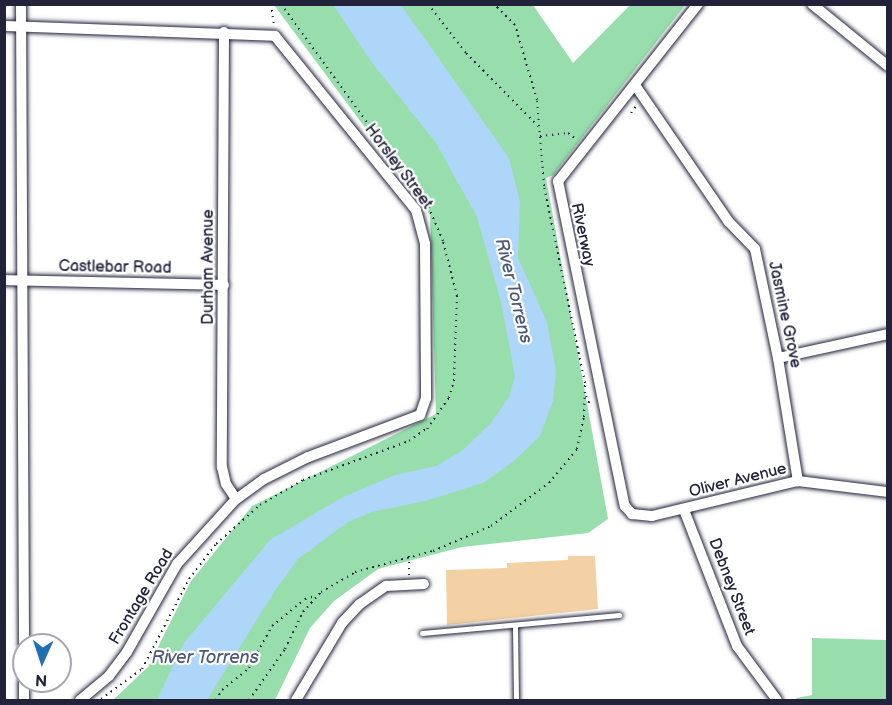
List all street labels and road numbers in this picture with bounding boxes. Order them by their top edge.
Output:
street label: Horsley Street [359,120,437,214]
street label: Riverway [566,202,598,268]
street label: Durham Avenue [199,209,219,325]
street label: Castlebar Road [58,257,172,279]
street label: Jasmine Grove [763,260,805,370]
street label: Oliver Avenue [687,460,789,502]
street label: Debney Street [703,535,759,639]
street label: Frontage Road [106,546,178,648]

